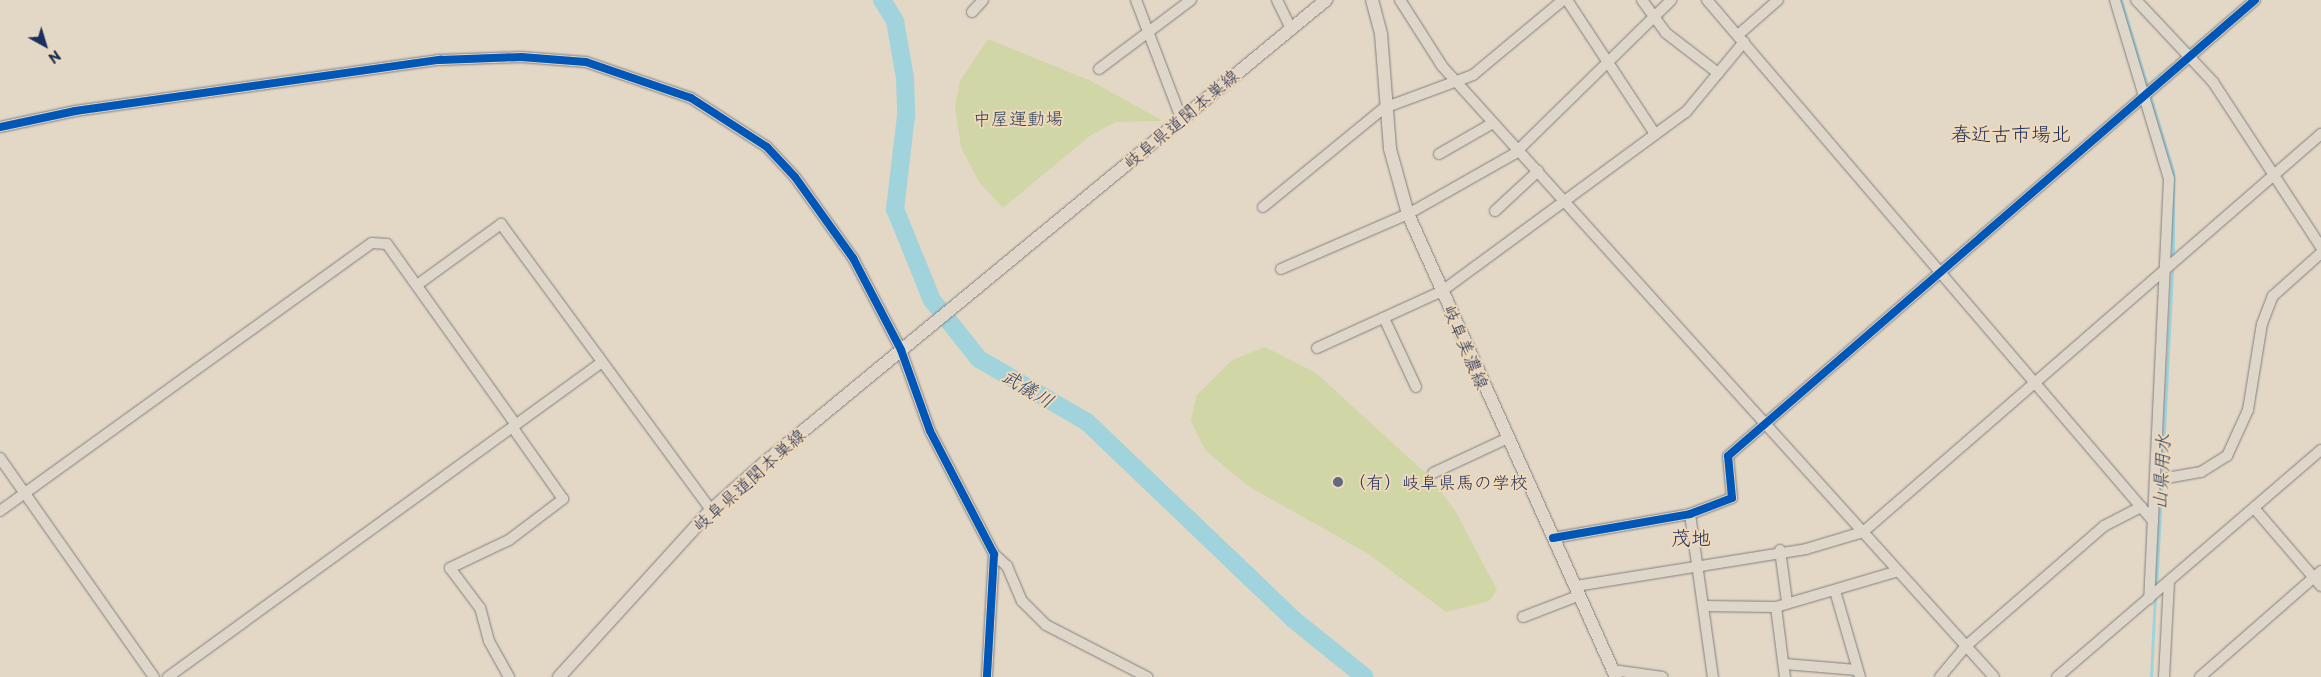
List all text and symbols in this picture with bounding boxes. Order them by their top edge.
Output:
north arrow [20,20,70,70]
text: N [44,45,66,69]
street label: 岐阜県道関本巣線 [1119,64,1243,174]
park label: 中屋運動場 [973,107,1063,129]
district label: 春近古市場北 [1951,121,2071,145]
street label: 岐阜美濃線 [1438,301,1494,393]
water label: 武儀川 [998,364,1058,412]
street label: 岐阜県道関本巣線 [688,424,810,536]
water label: 山県用水 [2148,433,2174,511]
place label: （有）岐阜県馬の学校 [1348,471,1528,493]
marker: （有）岐阜県馬の学校 [1332,476,1344,488]
district label: 茂地 [1671,525,1711,549]

